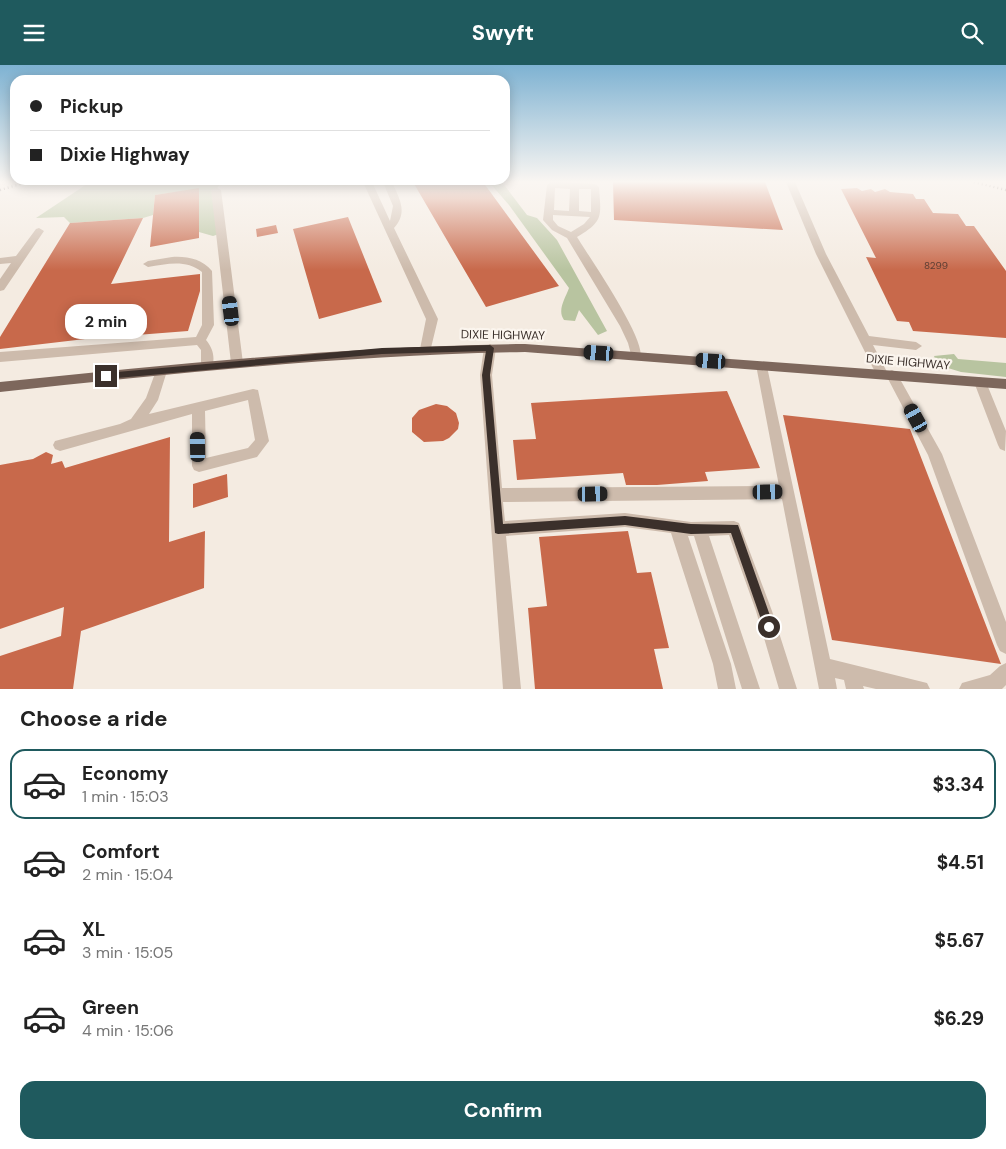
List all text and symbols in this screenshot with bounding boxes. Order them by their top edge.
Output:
text: Swyft [472,18,534,47]
icon: menu [20,19,48,47]
icon: search [958,19,986,47]
text: Pickup [60,94,124,119]
text: Dixie Highway [60,142,190,167]
house number: 8299 [924,259,948,272]
car [221,295,240,327]
callout: 2 min [65,303,147,339]
text: 2 min [85,311,127,332]
street label: DIXIE HIGHWAY [461,326,545,344]
car [583,344,614,362]
street label: DIXIE HIGHWAY [865,350,951,374]
car [695,352,726,370]
route end [95,365,117,387]
car [902,401,929,435]
car [190,432,205,462]
car [752,484,783,500]
car [577,486,608,502]
route start [758,616,780,638]
text: Choose a ride [20,704,168,733]
text: Economy [82,761,169,786]
icon: car [22,762,67,807]
text: $3.34 [932,772,984,797]
text: 1 min · 15:03 [82,786,169,807]
text: Comfort [82,839,160,864]
icon: car [22,840,67,885]
text: $4.51 [937,850,984,875]
text: 2 min · 15:04 [82,864,173,885]
text: XL [82,917,105,942]
icon: car [22,918,67,963]
text: $5.67 [934,928,984,953]
text: 3 min · 15:05 [82,942,173,963]
text: Green [82,995,139,1020]
icon: car [22,996,67,1041]
text: $6.29 [933,1006,984,1031]
text: 4 min · 15:06 [82,1020,174,1041]
button: Confirm [20,1081,986,1139]

